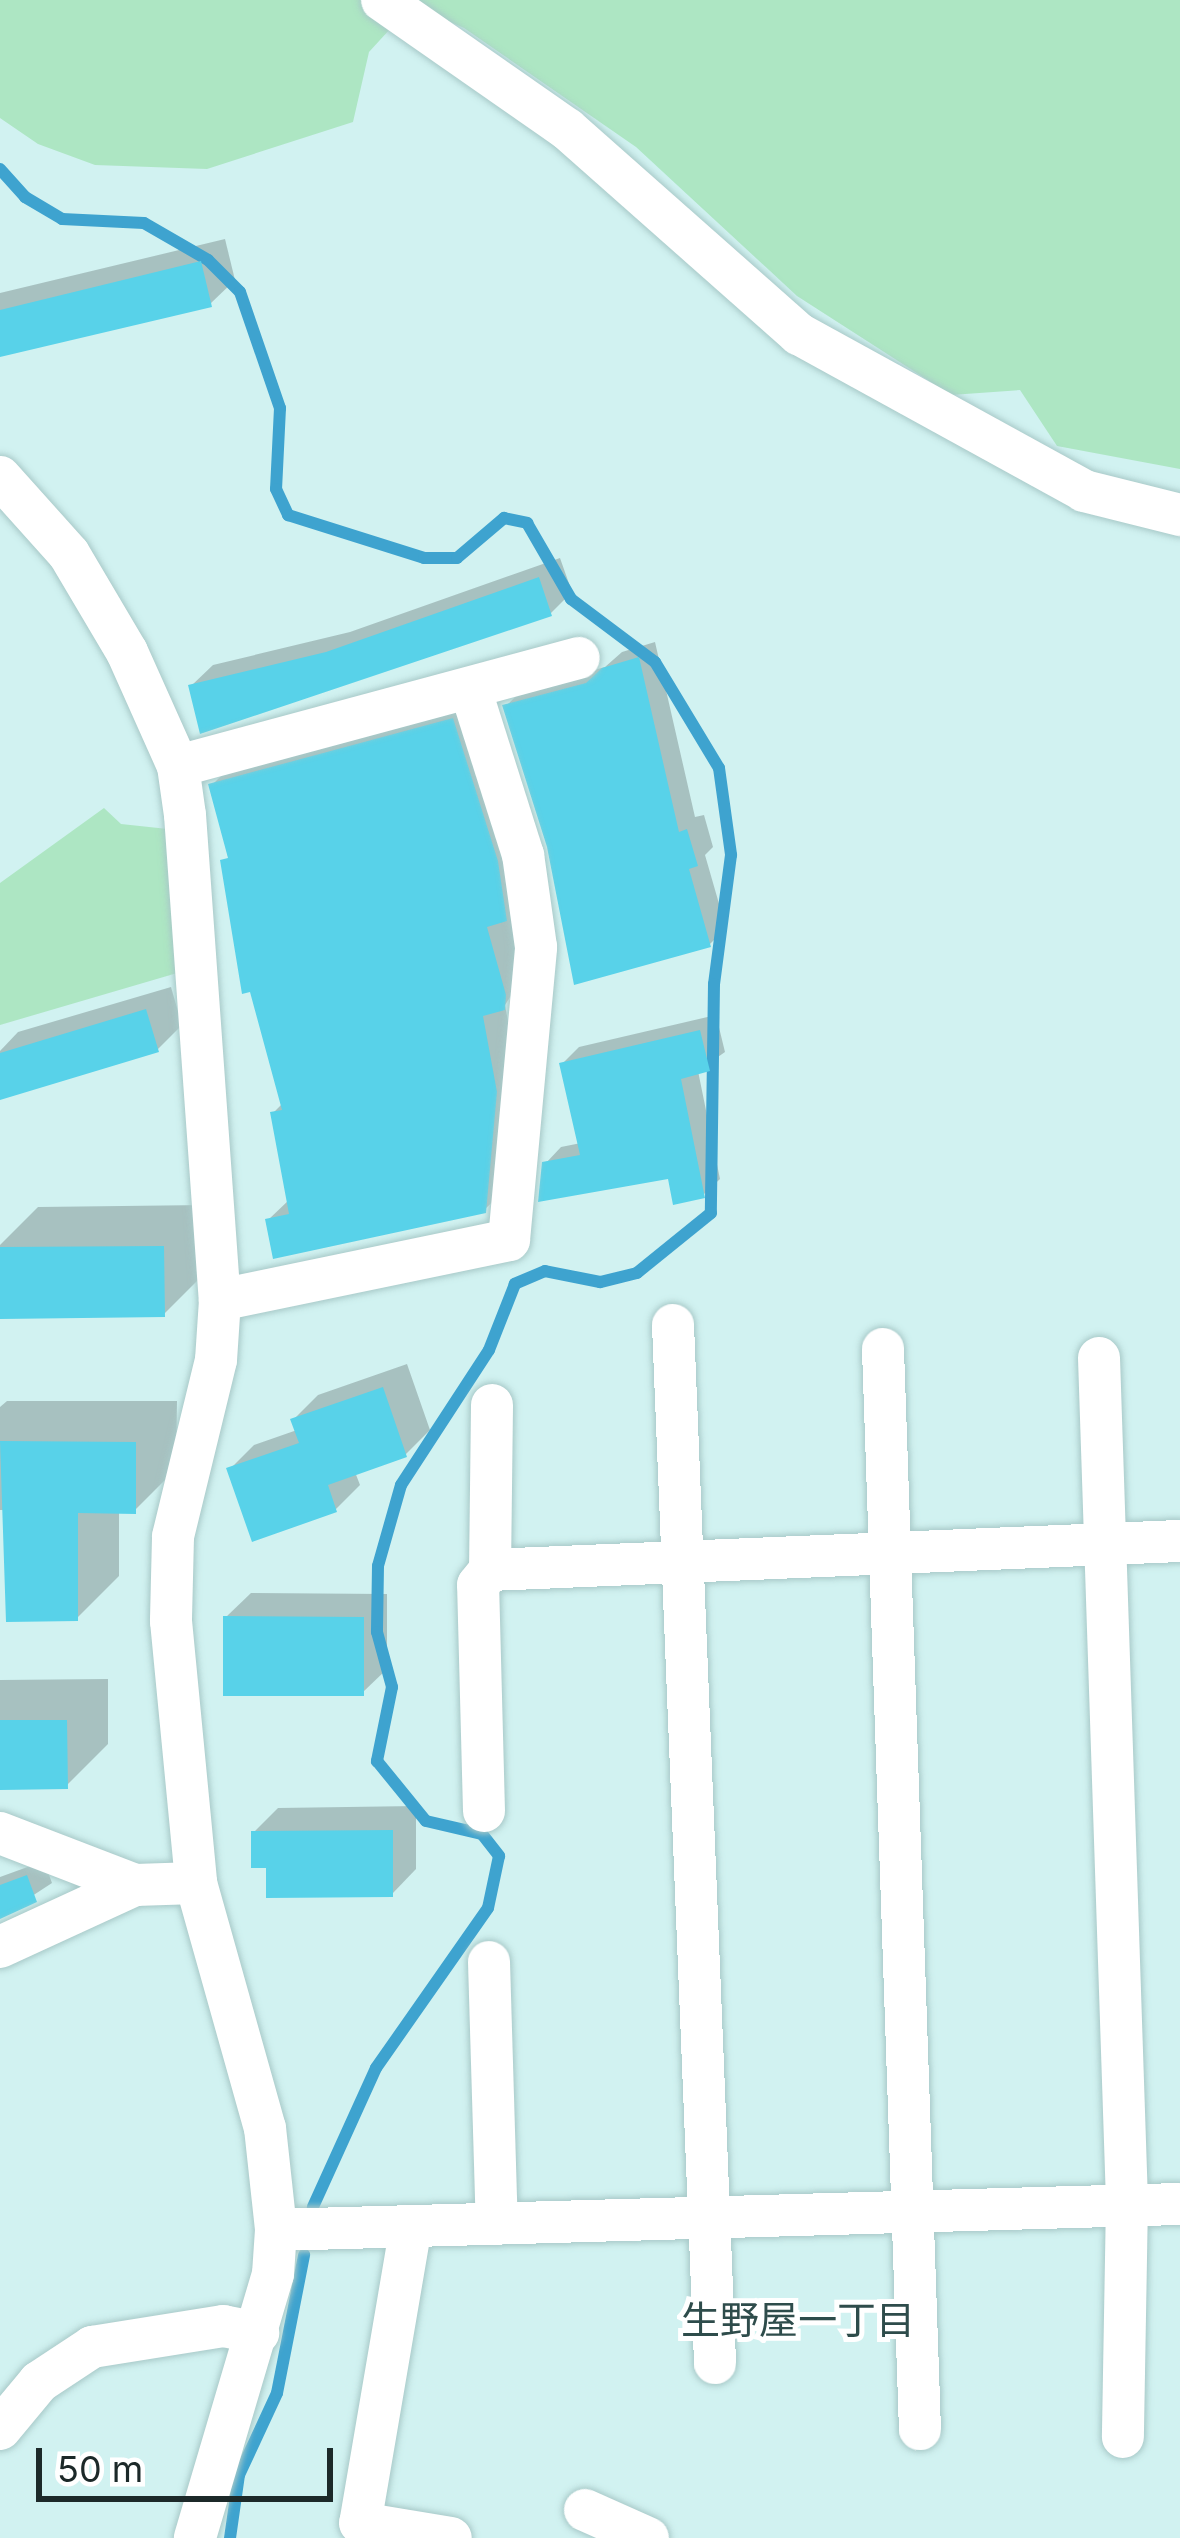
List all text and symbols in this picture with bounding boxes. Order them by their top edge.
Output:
district label: 生野屋一丁目 [681,2297,915,2343]
scale bar [42,2424,339,2498]
text: 50 m [57,2447,143,2491]

